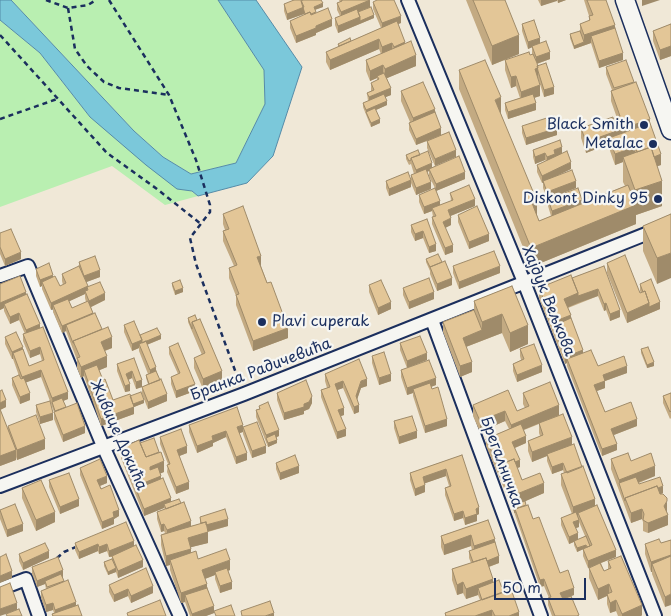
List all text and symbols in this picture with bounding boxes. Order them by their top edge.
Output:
place label: Black Smith [546,116,634,134]
marker: Black Smith [638,119,650,131]
place label: Metalac [585,135,643,153]
marker: Metalac [647,138,659,150]
place label: Diskont Dinky 95 [523,190,648,208]
marker: Diskont Dinky 95 [652,193,664,205]
street label: Хајдук Вељкова [518,243,578,359]
place label: Plavi cuperak [272,313,369,331]
marker: Plavi cuperak [256,316,268,328]
street label: Бранка Радичевића [188,335,334,405]
street label: Живице Докића [86,377,150,493]
street label: Брегалничка [476,414,526,510]
scale bar [496,568,588,600]
text: 50 m [502,575,541,598]

